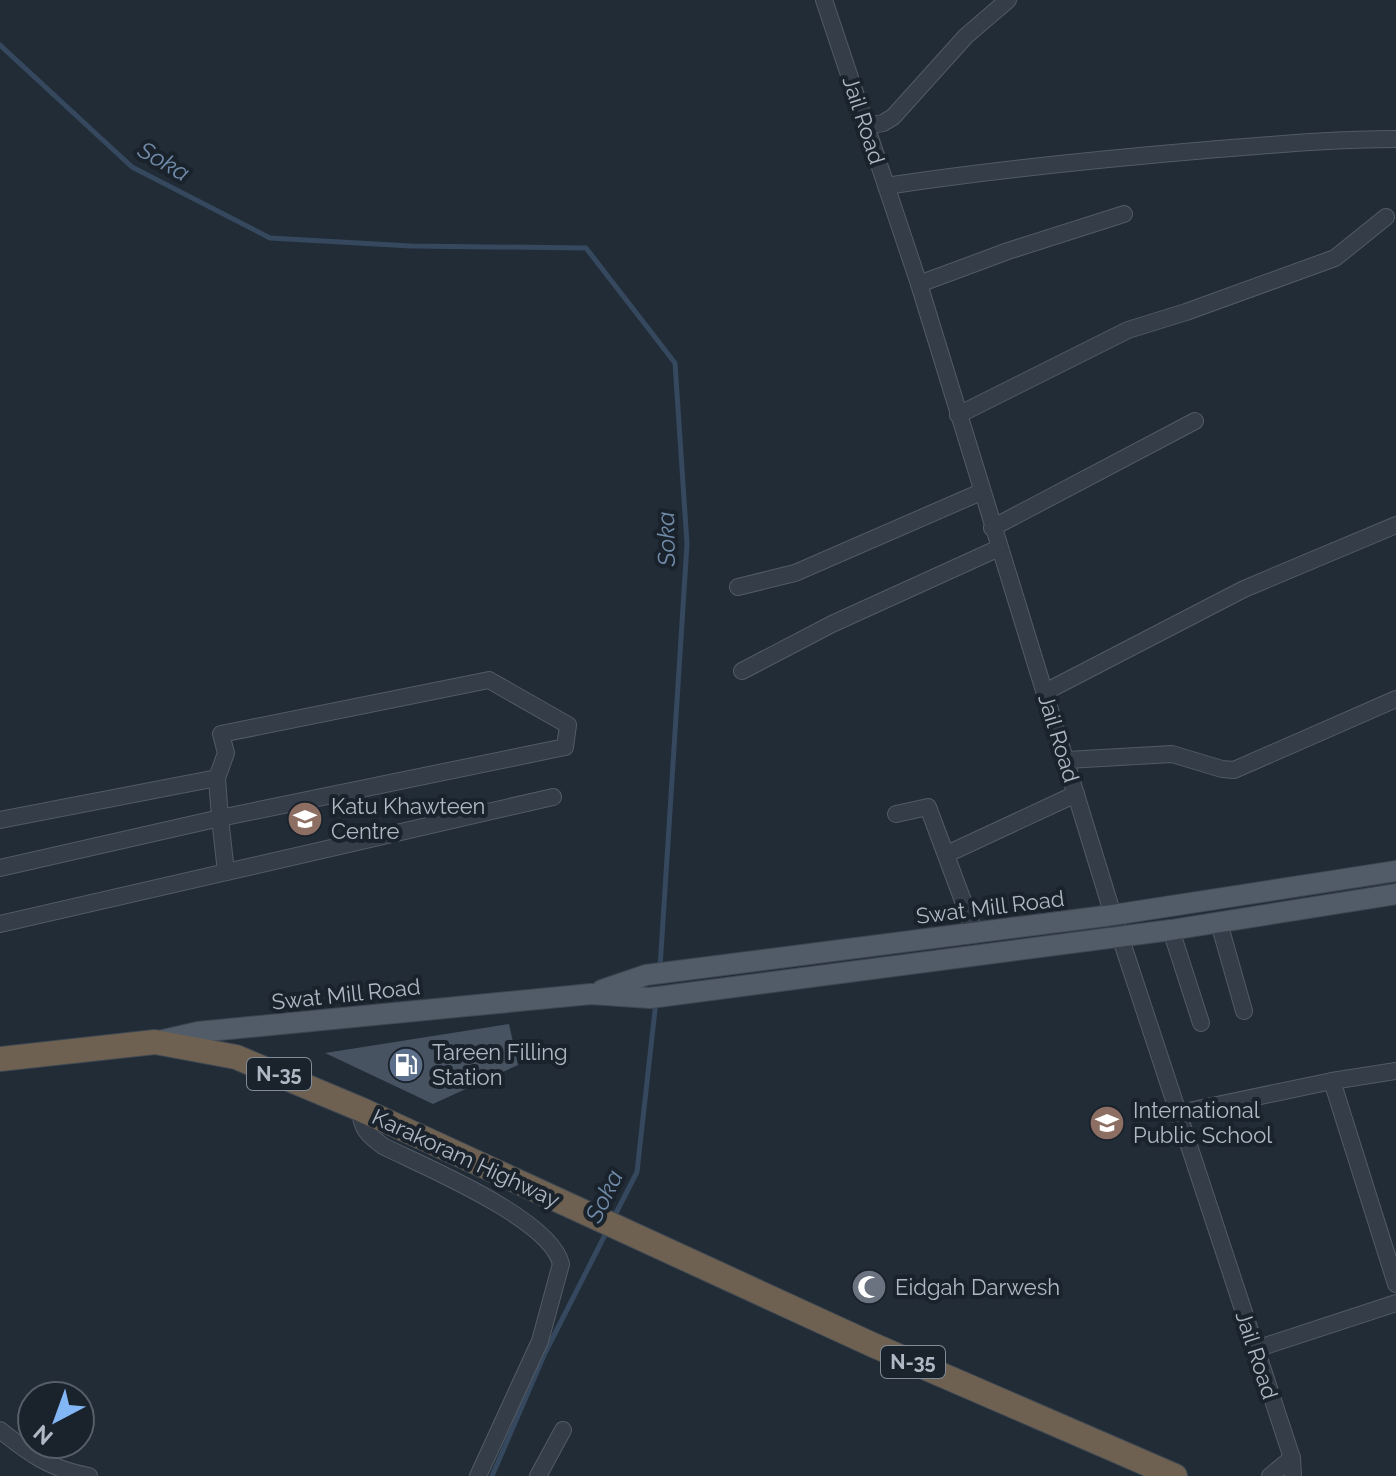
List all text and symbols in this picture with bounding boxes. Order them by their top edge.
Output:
street label: Jail Road [838,73,890,167]
water label: Soka [132,134,195,187]
water label: Soka [651,511,681,568]
street label: Jail Road [1033,691,1085,785]
place label: Katu Khawteen Centre [331,793,485,844]
school or university icon: Katu Khawteen Centre [286,800,324,838]
street label: Swat Mill Road [914,885,1066,929]
street label: Swat Mill Road [270,973,422,1015]
place label: Tareen Filling Station [432,1039,568,1090]
fuel station icon: Tareen Filling Station [387,1046,425,1084]
road number: N-35 [247,1058,311,1090]
place label: International Public School [1133,1097,1272,1148]
street label: Karakoram Highway [368,1103,564,1213]
school or university icon: International Public School [1088,1104,1126,1142]
water label: Soka [579,1165,629,1228]
mosque icon: Eidgah Darwesh [850,1268,888,1306]
place label: Eidgah Darwesh [895,1274,1060,1300]
street label: Jail Road [1231,1308,1283,1402]
road number: N-35 [881,1346,945,1378]
north arrow [16,1380,96,1460]
text: N [28,1420,58,1450]

